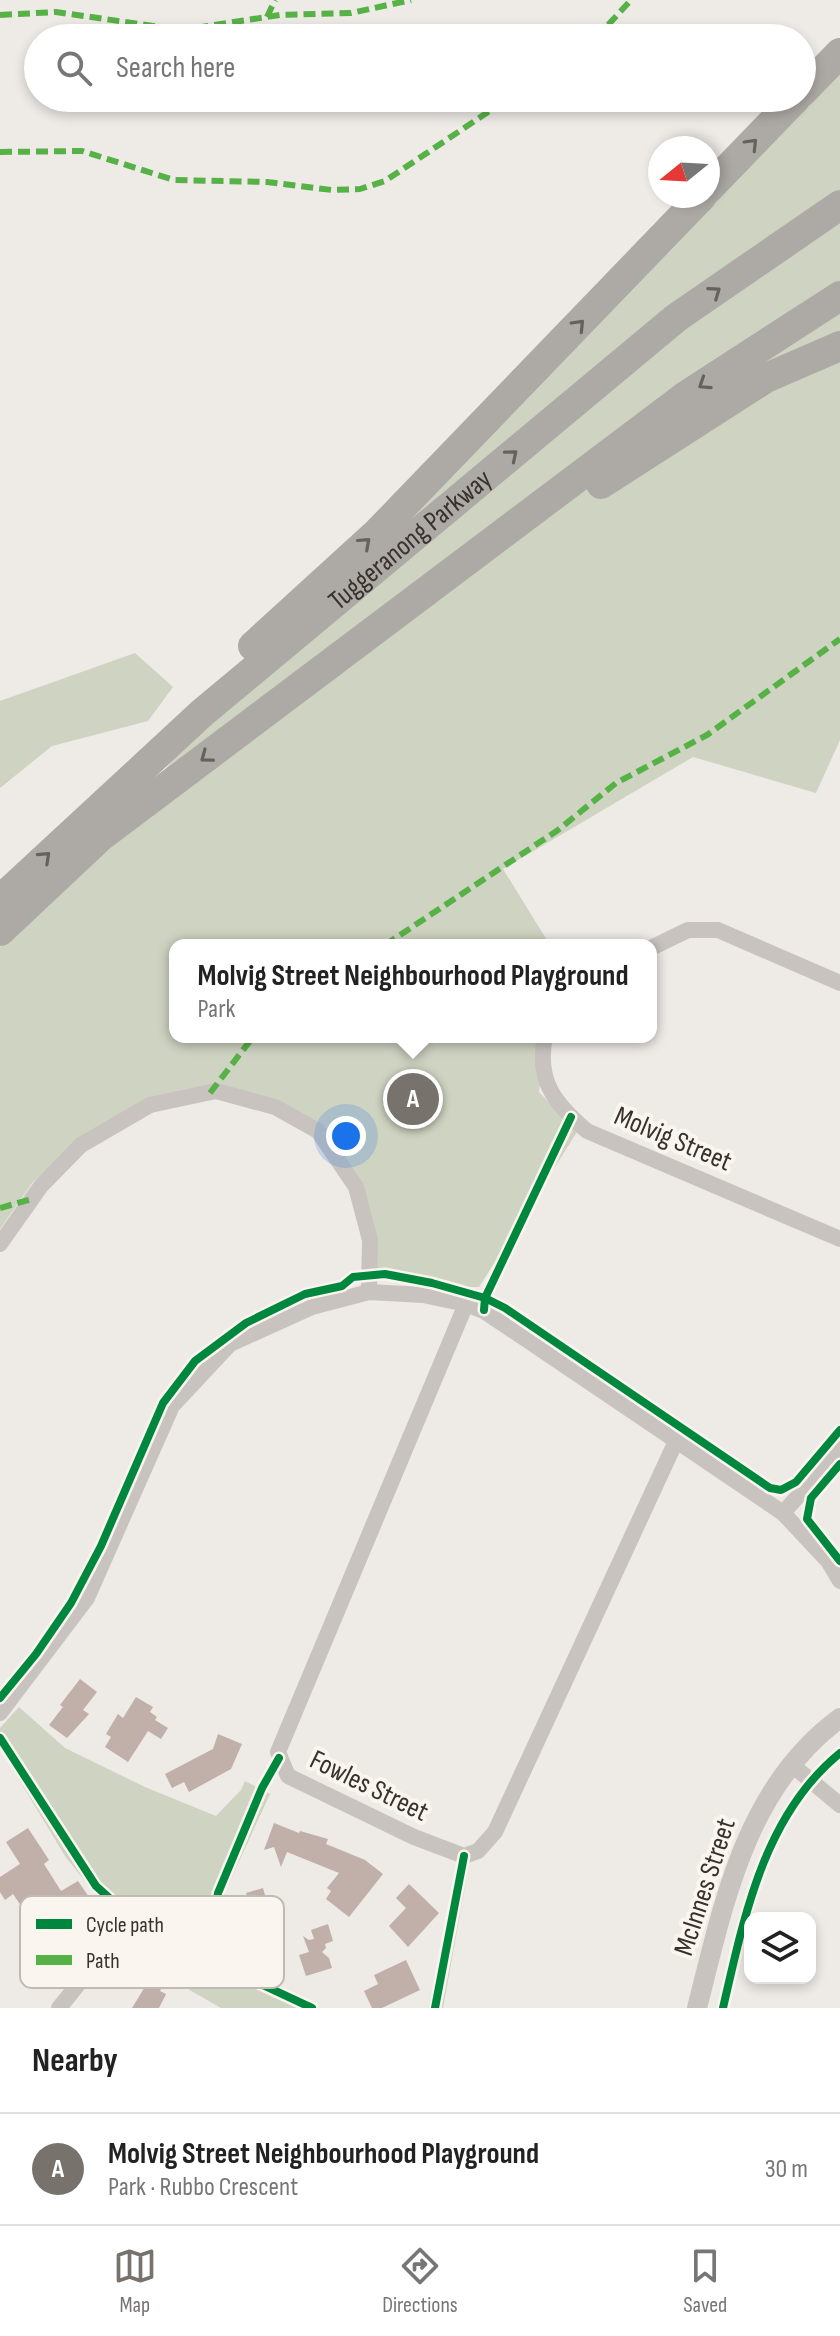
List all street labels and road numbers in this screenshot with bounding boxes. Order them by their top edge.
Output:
street label: Tuggeranong Parkway [322,462,498,617]
street label: Molvig Street [609,1100,737,1178]
street label: Fowles Street [304,1743,434,1829]
street label: McInnes Street [667,1814,743,1960]

